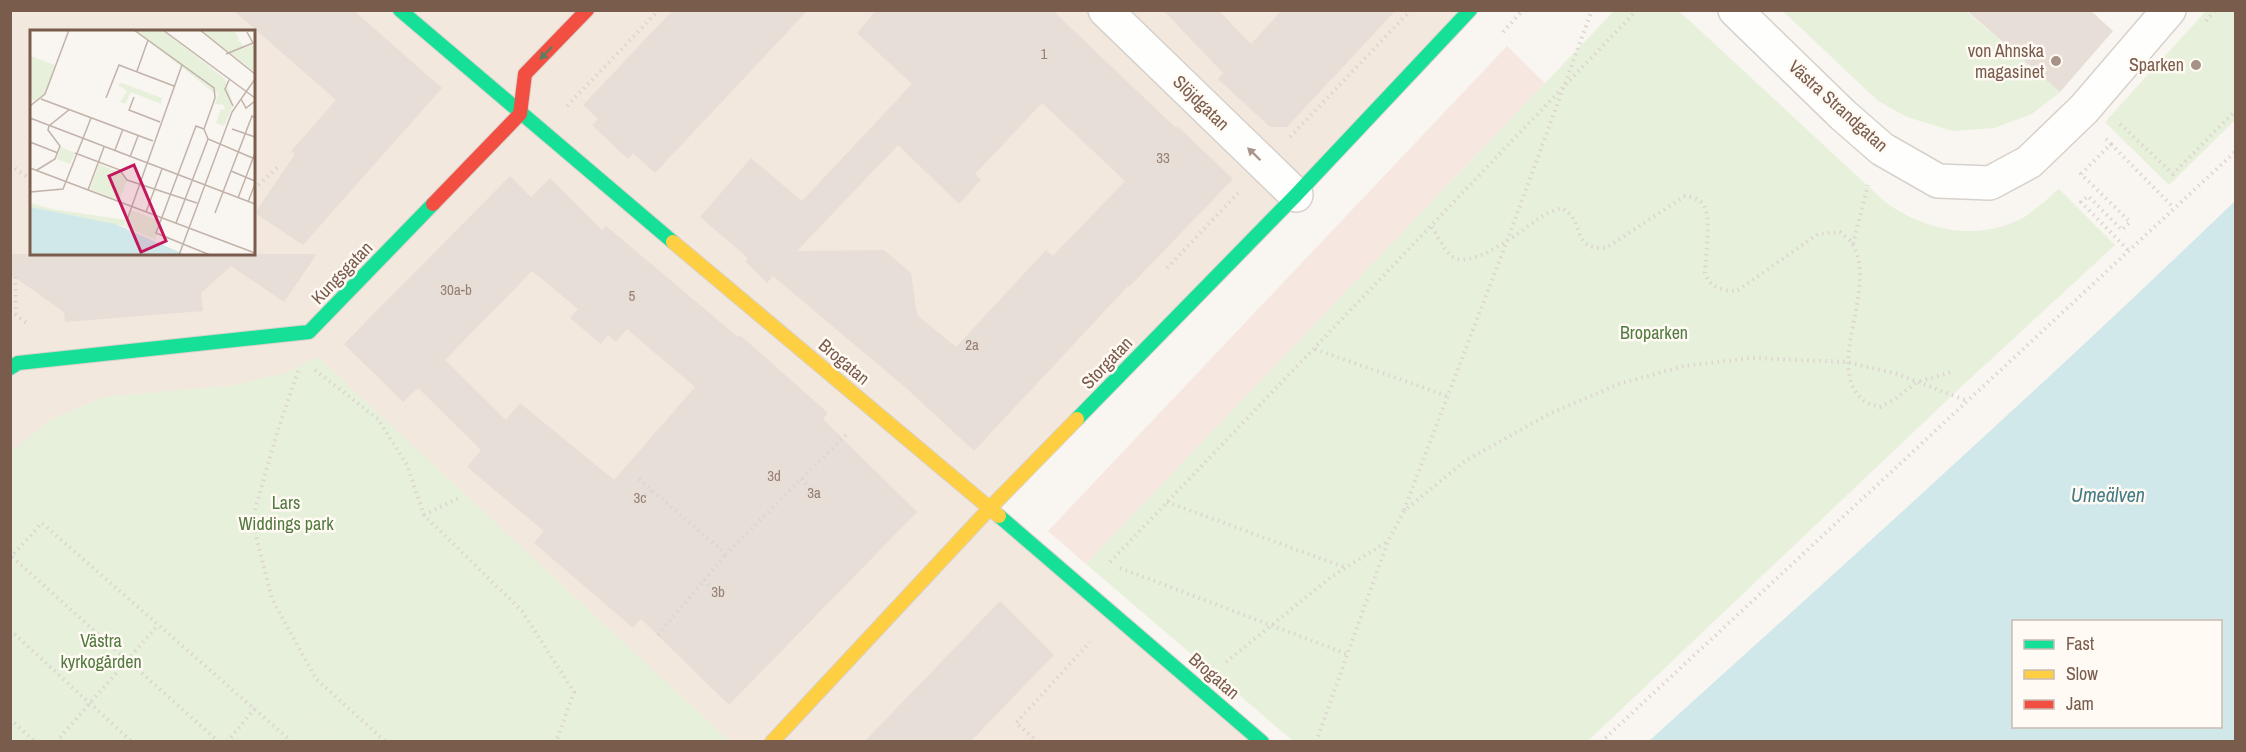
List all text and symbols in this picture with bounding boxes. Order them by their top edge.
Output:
inset map [30,30,255,255]
place label: von Ahnska magasinet [1968,38,2044,84]
house number: 1 [1041,43,1048,64]
one-way arrow [539,45,553,60]
place label: Sparken [2129,52,2184,77]
street label: Västra Strandgatan [1783,54,1894,157]
marker: von Ahnska magasinet [2049,54,2063,68]
marker: Sparken [2189,58,2203,72]
street label: Slöjdgatan [1168,69,1235,136]
house number: 33 [1156,147,1170,168]
one-way arrow [1247,148,1261,162]
street label: Kungsgatan [305,236,378,310]
house number: 30a-b [440,279,472,300]
house number: 5 [629,285,636,306]
park label: Broparken [1620,320,1688,345]
street label: Storgatan [1075,331,1138,394]
street label: Brogatan [813,333,875,390]
house number: 2a [965,334,979,355]
house number: 3d [767,465,781,486]
water label: Umeälven [2071,481,2145,508]
house number: 3a [807,482,821,503]
house number: 3c [634,487,647,508]
park label: Lars Widdings park [238,490,334,536]
house number: 3b [711,581,725,602]
legend [2012,620,2222,728]
park label: Västra kyrkogården [60,628,142,674]
text: Fast [2066,631,2094,656]
street label: Brogatan [1184,647,1245,705]
text: Slow [2066,661,2098,686]
text: Jam [2066,691,2094,716]

